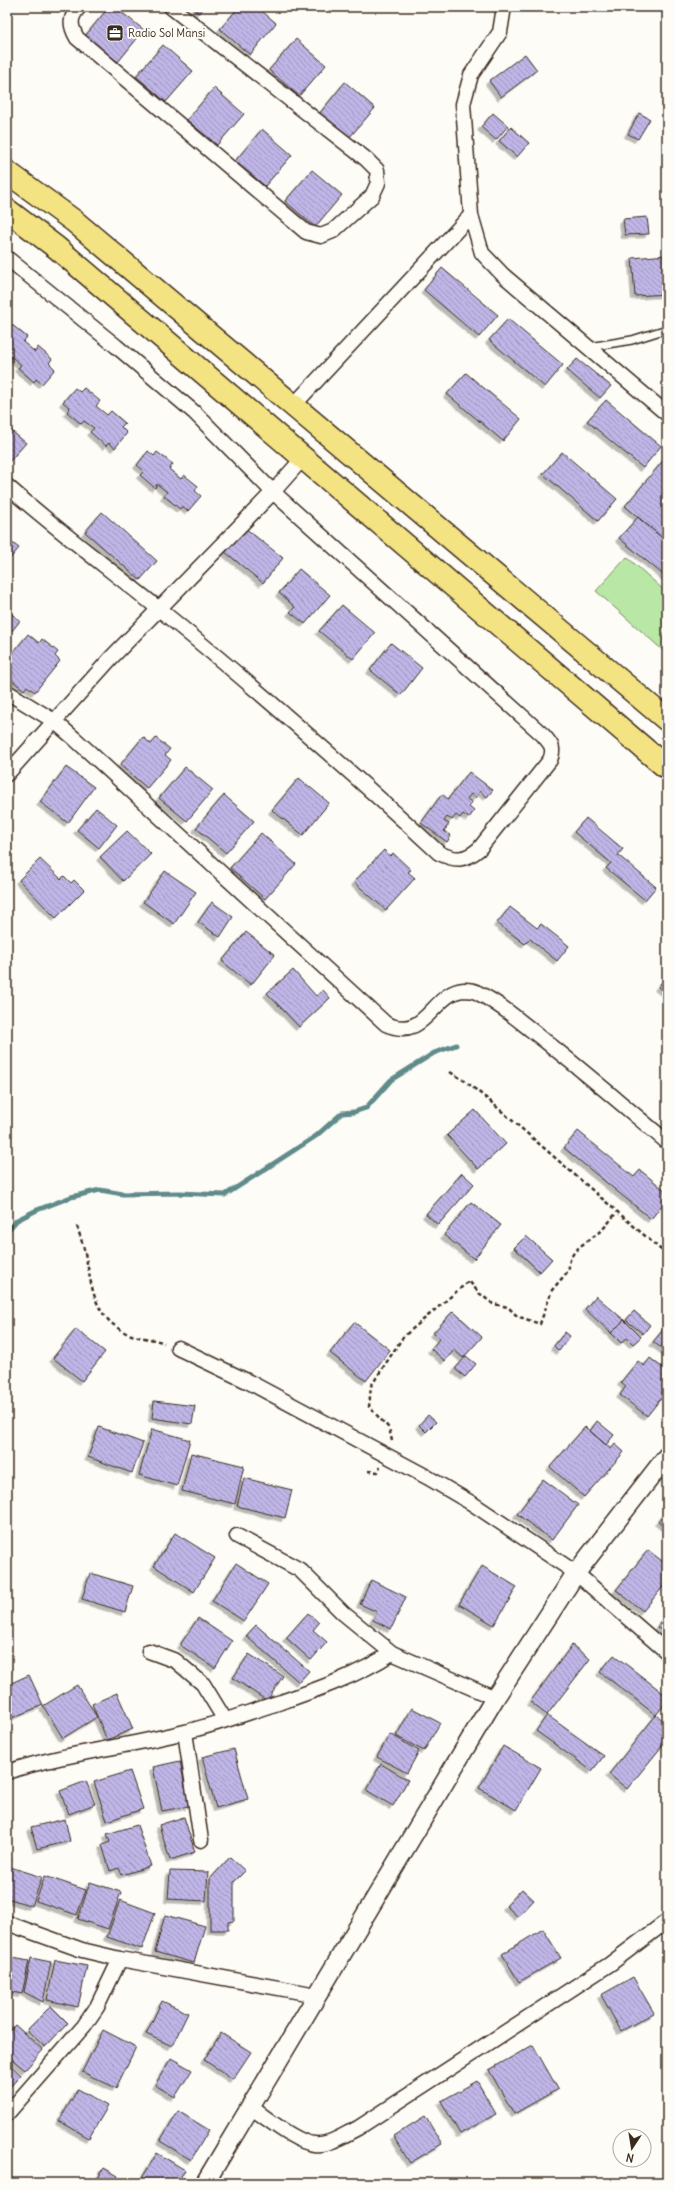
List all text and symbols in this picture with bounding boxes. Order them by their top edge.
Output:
office icon: Radio Sol Mansi [105,23,125,43]
place label: Radio Sol Mansi [128,26,205,40]
north arrow [612,2128,652,2168]
text: N [625,2150,635,2165]

